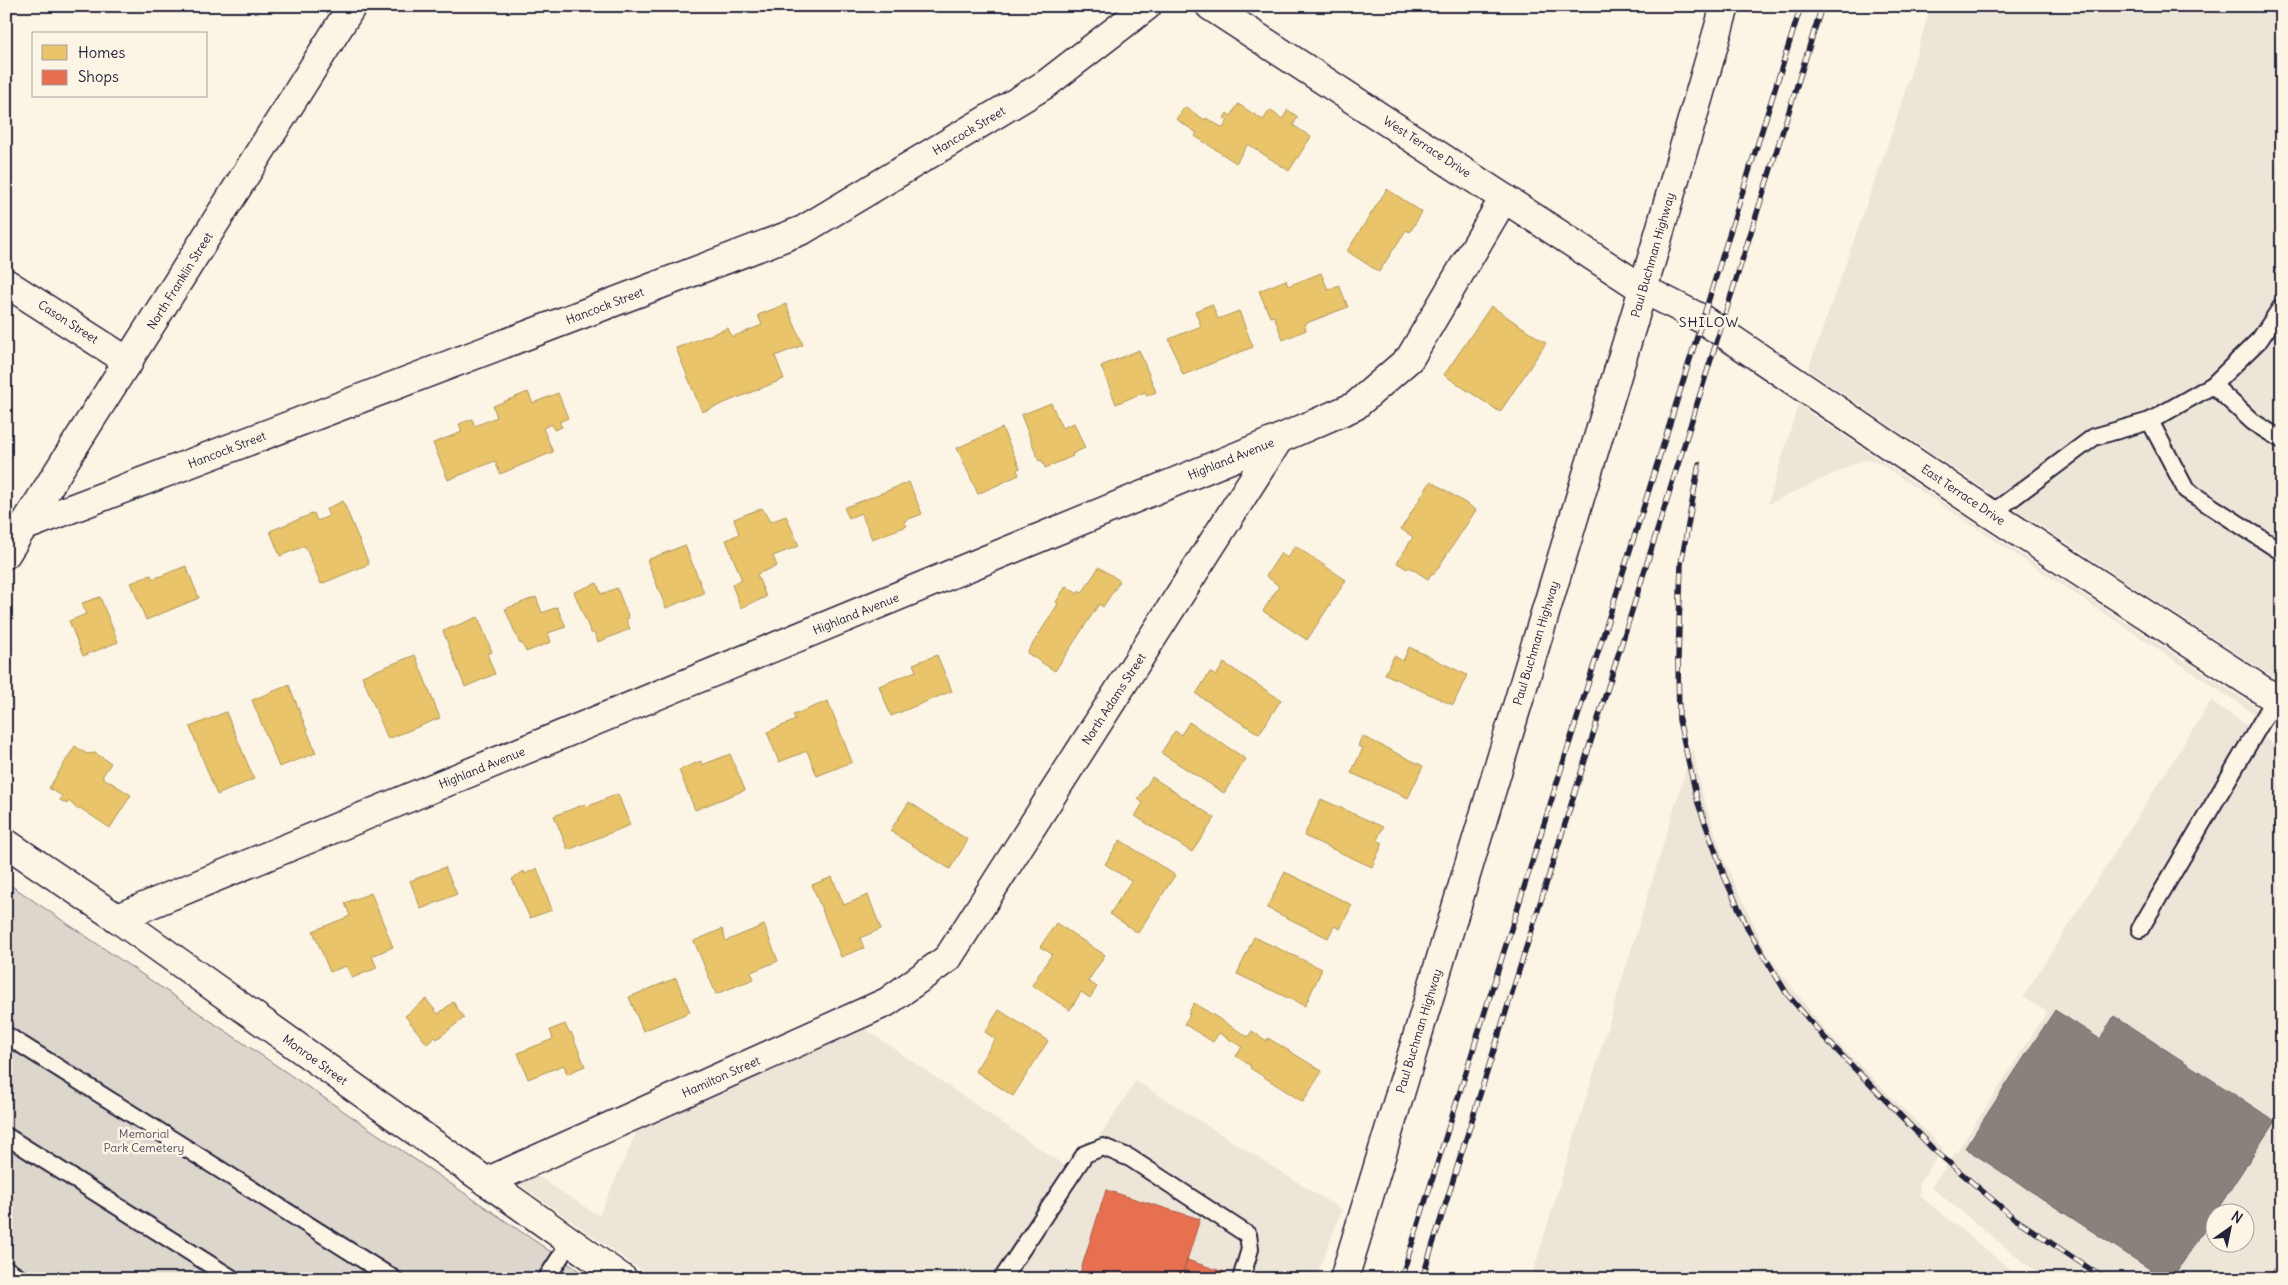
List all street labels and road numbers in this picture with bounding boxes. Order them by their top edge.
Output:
street label: Hancock Street [930,103,1008,158]
street label: West Terrace Drive [1381,113,1474,180]
street label: Paul Buchman Highway [1628,191,1678,319]
street label: North Franklin Street [144,229,216,332]
street label: Hancock Street [564,284,646,327]
street label: Cason Street [35,297,101,347]
street label: Hancock Street [186,428,268,471]
street label: Highland Avenue [1186,434,1276,483]
street label: East Terrace Drive [1918,461,2008,528]
street label: Paul Buchman Highway [1509,579,1562,707]
street label: Highland Avenue [811,589,901,638]
street label: North Adams Street [1078,650,1149,747]
street label: Highland Avenue [437,743,527,792]
street label: Paul Buchman Highway [1392,967,1445,1095]
street label: Monroe Street [280,1031,351,1088]
street label: Hamilton Street [679,1053,762,1100]

